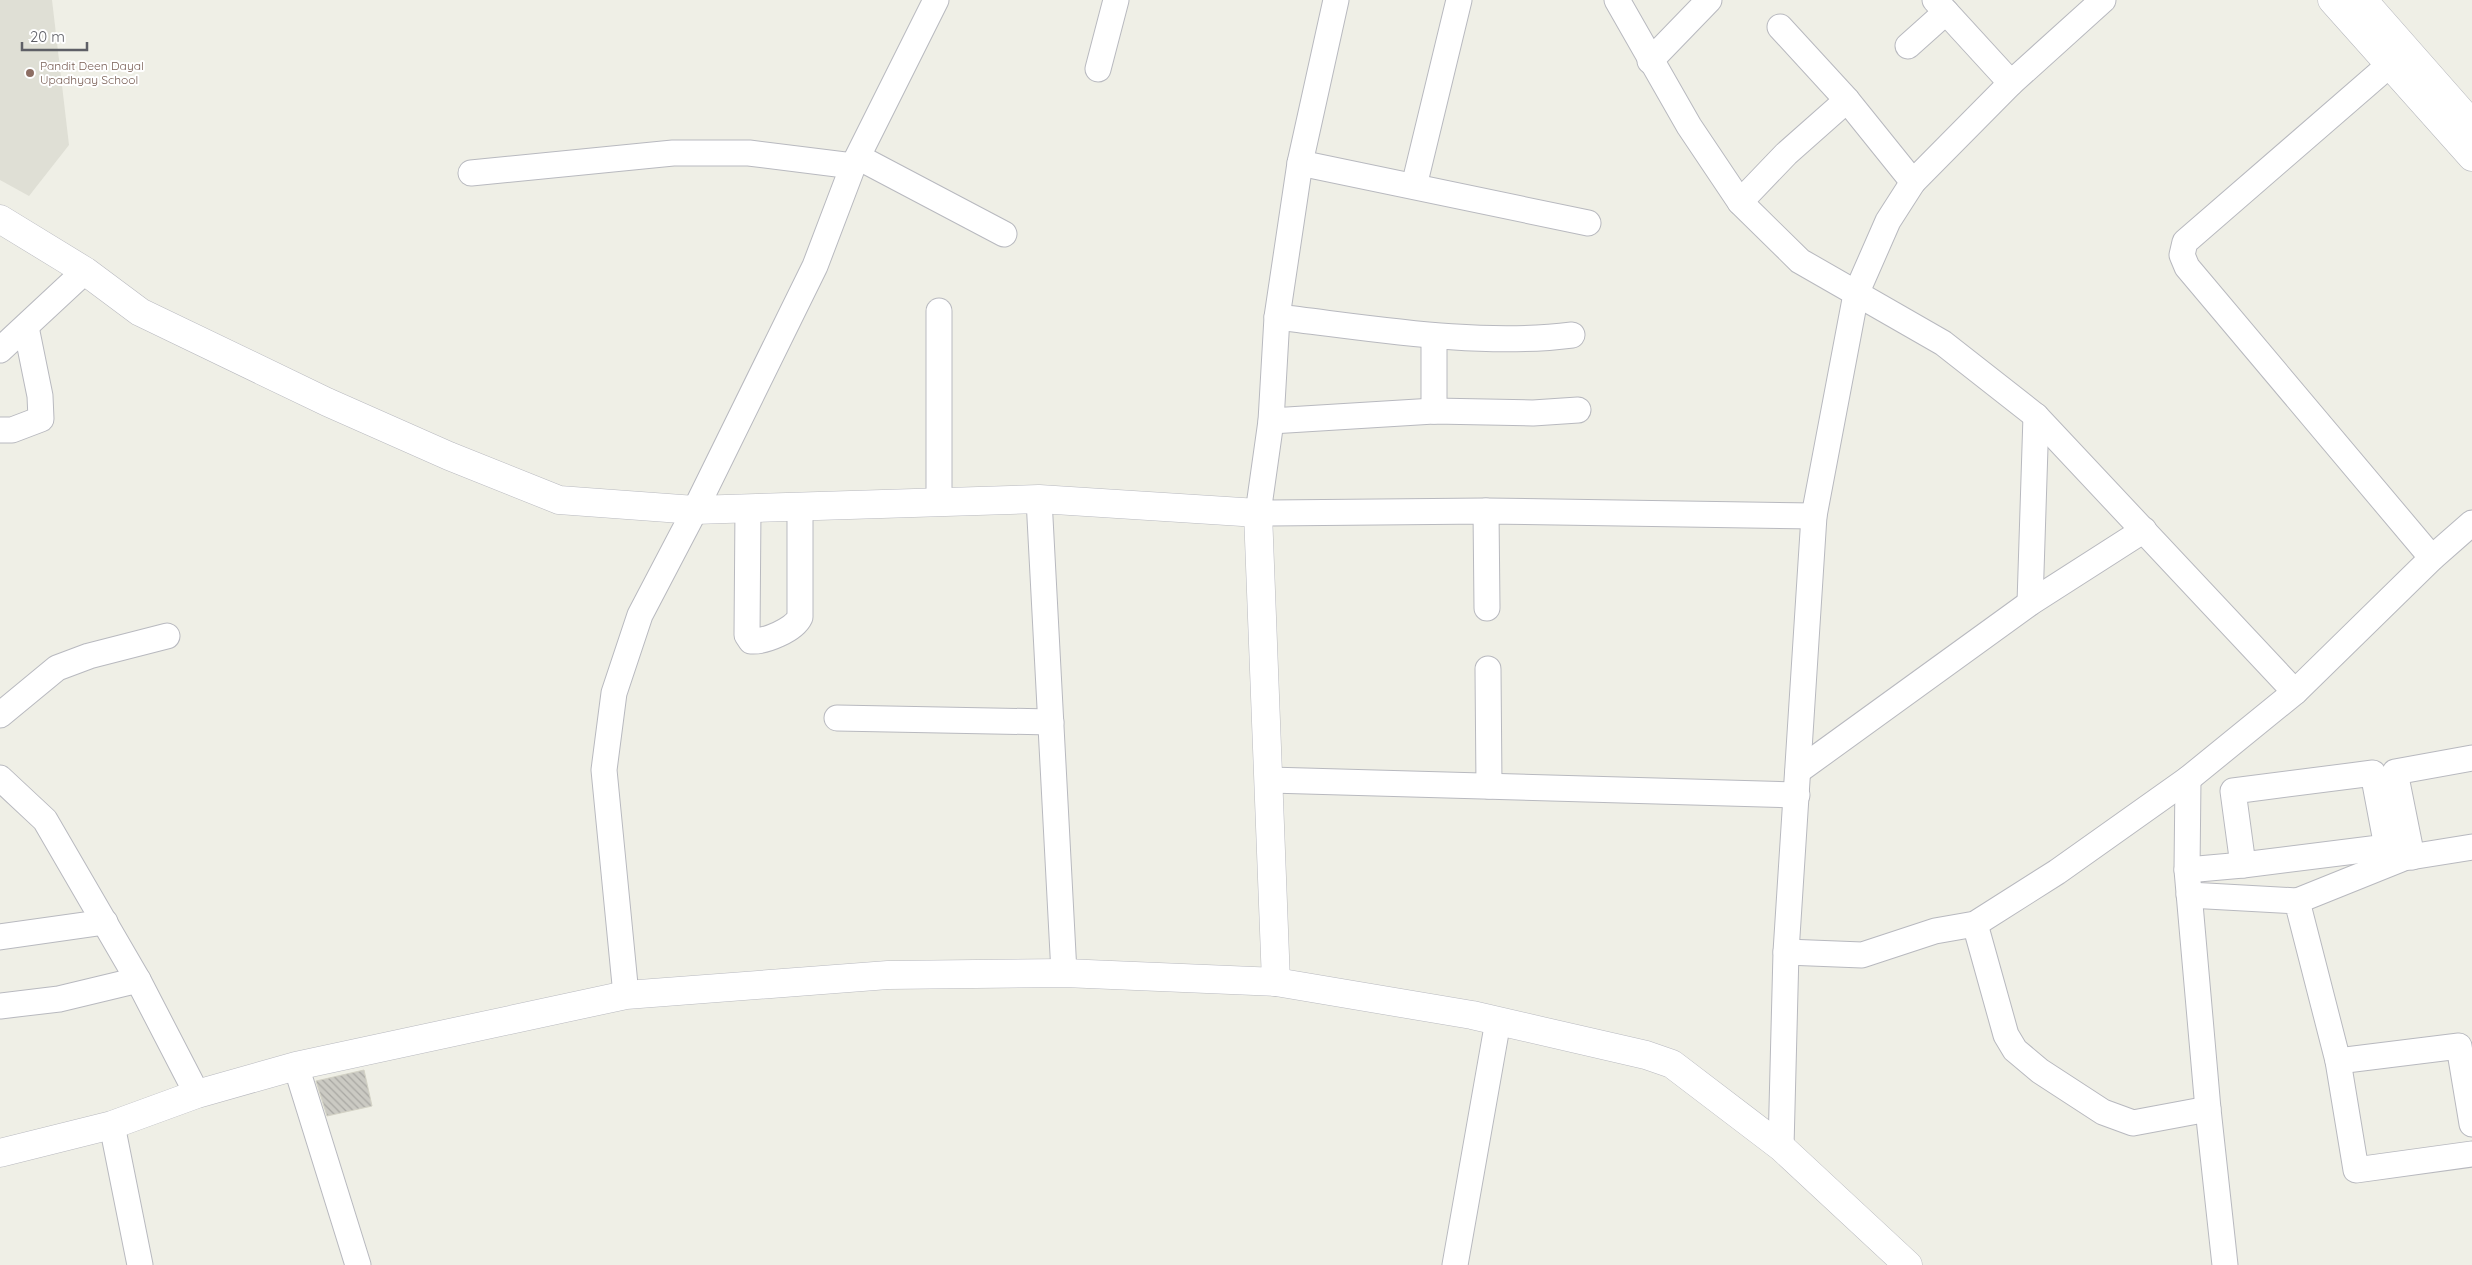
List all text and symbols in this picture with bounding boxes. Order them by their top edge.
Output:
scale bar [22,20,88,52]
text: 20 m [30,27,65,46]
place label: Pandit Deen Dayal Upadhyay School [40,58,144,87]
marker: Pandit Deen Dayal Upadhyay School [24,67,36,79]

